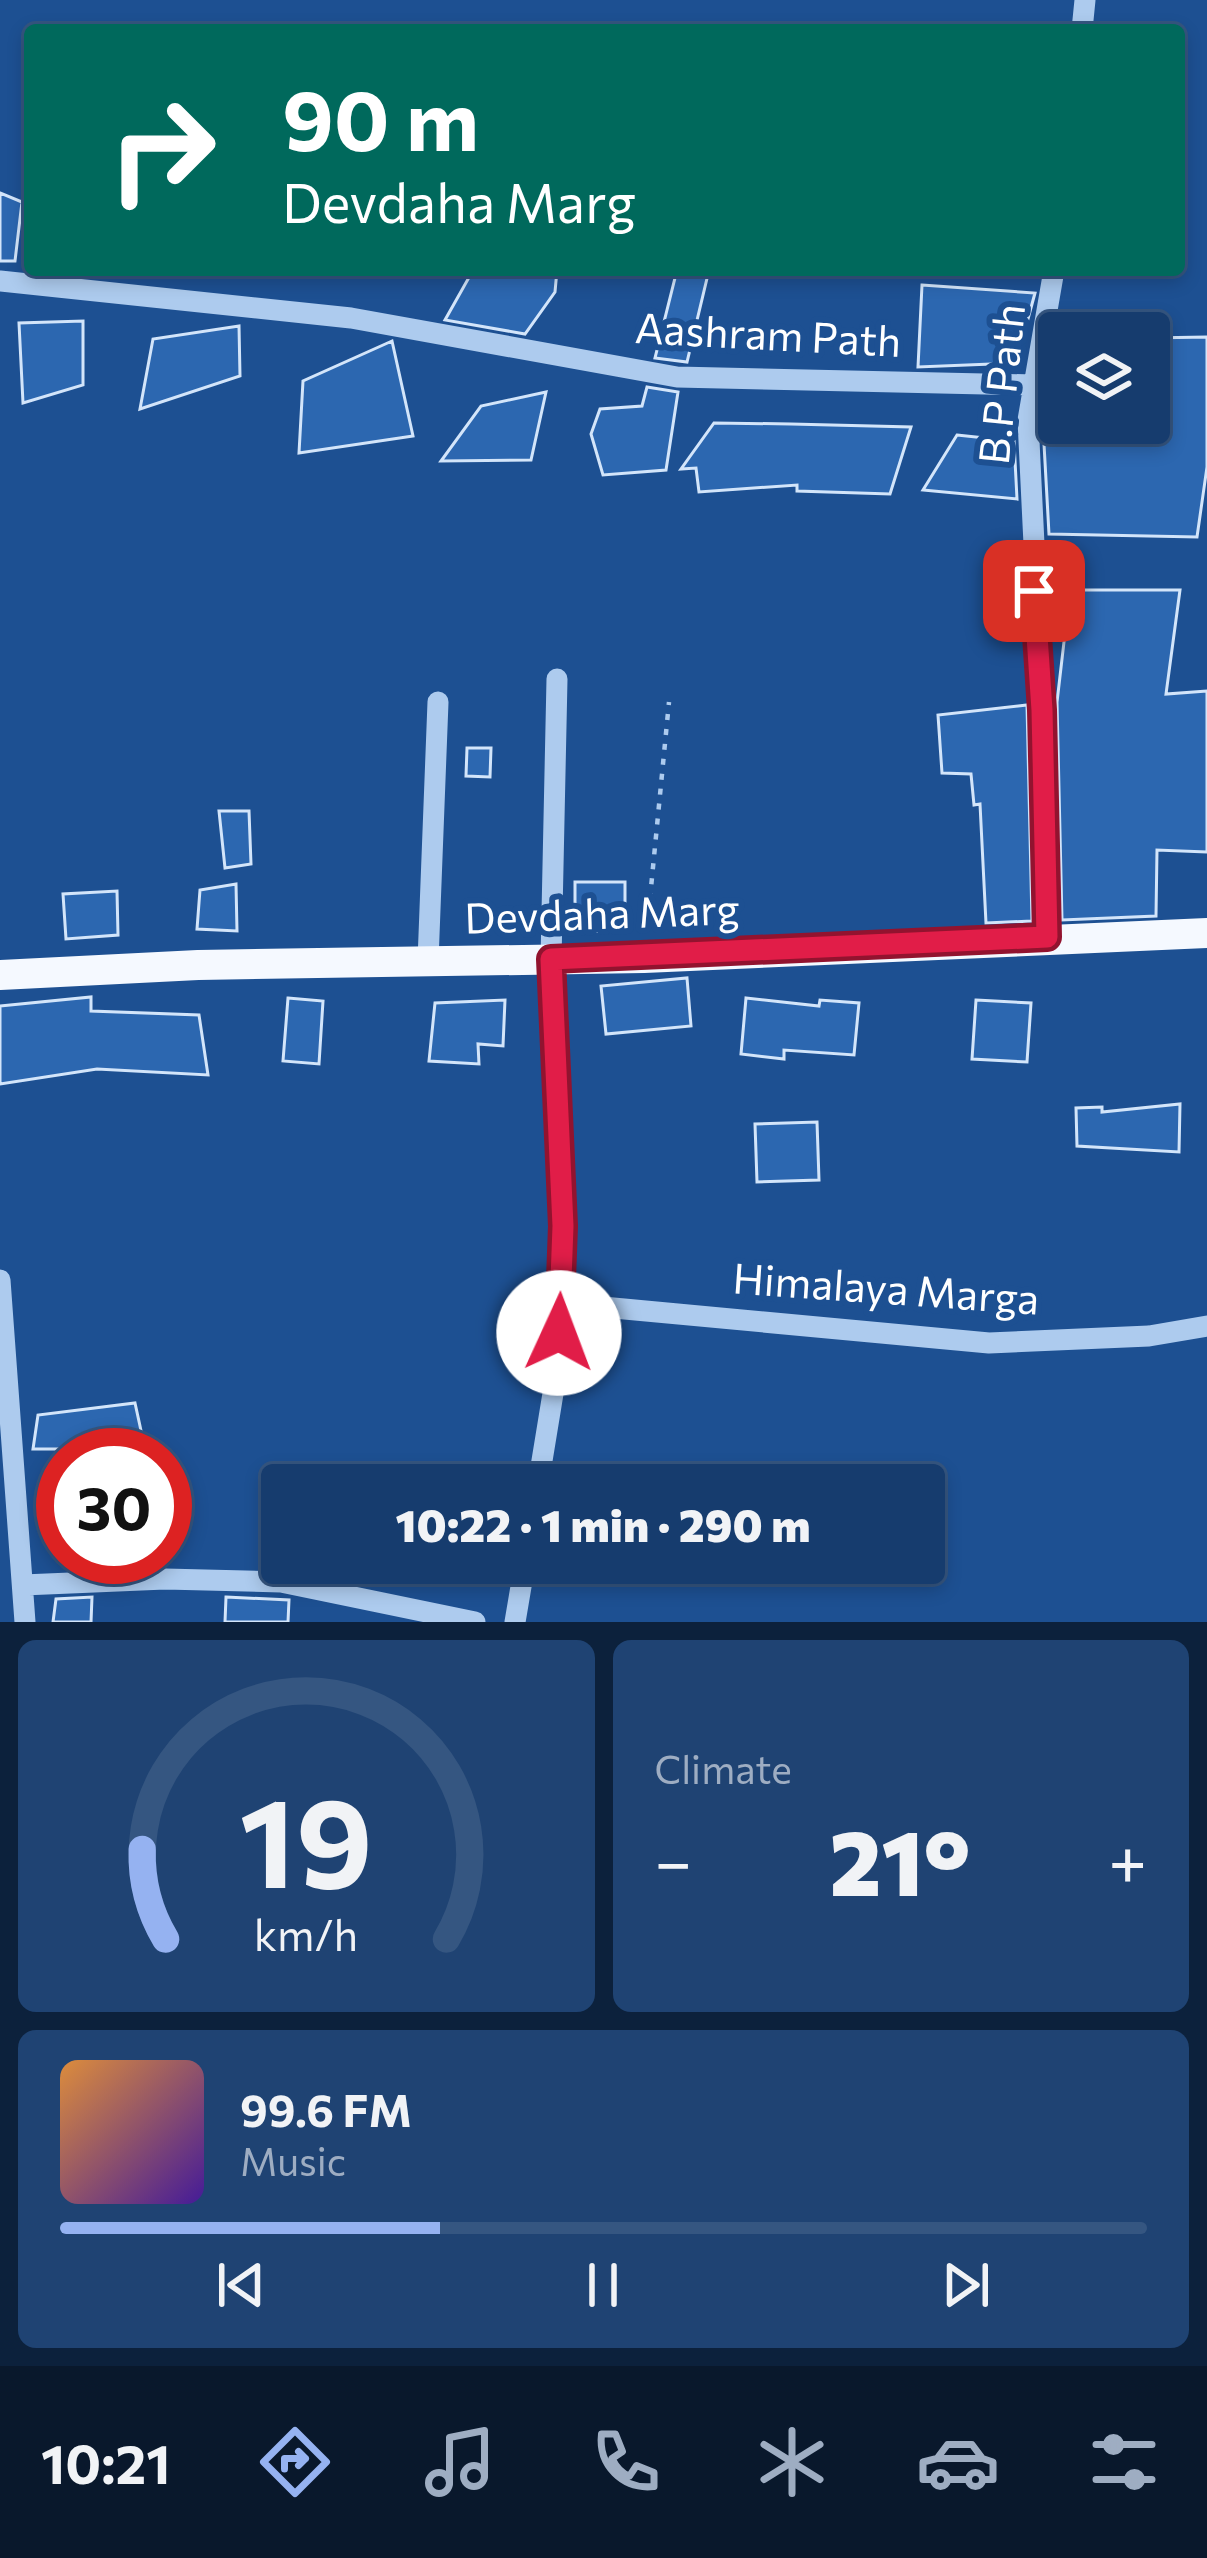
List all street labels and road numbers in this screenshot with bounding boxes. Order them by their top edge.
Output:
street label: Aashram Path [634,300,902,366]
street label: B.P Path [966,301,1034,467]
street label: Devdaha Marg [464,881,740,943]
street label: Himalaya Marga [731,1250,1041,1324]

